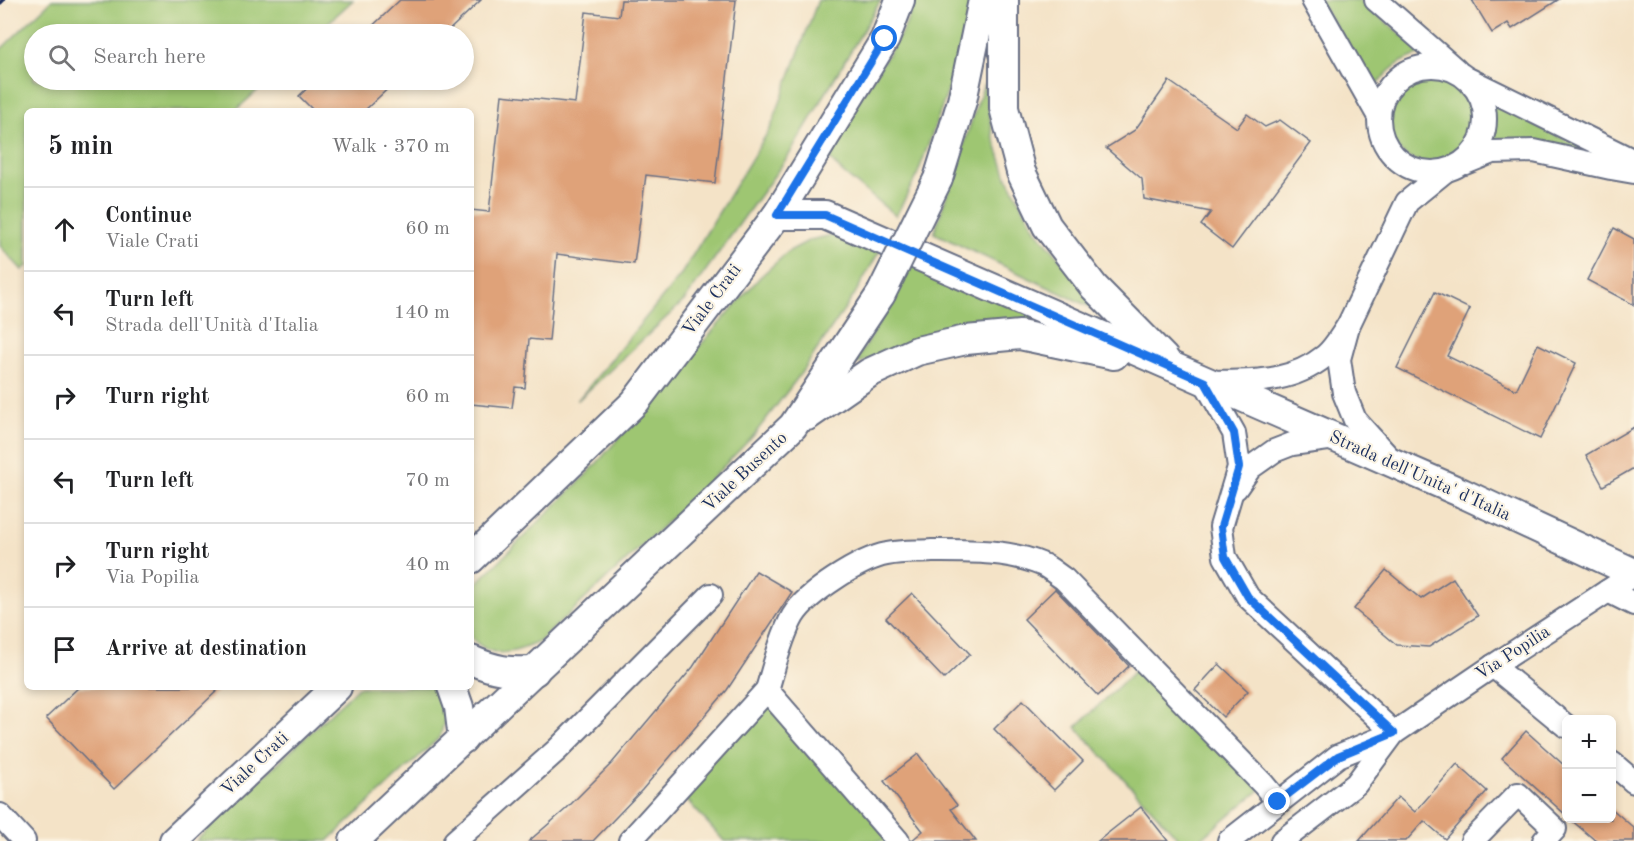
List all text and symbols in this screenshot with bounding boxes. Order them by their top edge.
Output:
search box [24,24,474,90]
route start [871,25,897,51]
icon: search [45,41,78,74]
text: Search here [93,46,206,68]
text: 5 min [48,134,113,160]
text: Walk · 370 m [331,137,450,157]
text: Continue [105,205,192,227]
icon: ahead [48,213,81,246]
text: 60 m [405,219,450,239]
text: Viale Crati [105,232,199,252]
street label: Viale Crati [679,261,745,339]
text: Turn left [105,289,194,311]
icon: left [48,297,81,330]
text: 140 m [394,303,450,323]
text: Strada dell'Unità d'Italia [105,316,319,336]
icon: right [48,381,81,414]
text: Turn right [105,386,209,408]
text: 60 m [405,387,450,407]
street label: Strada dell'Unita' d'Italia [1327,428,1514,524]
street label: Viale Busento [699,429,791,515]
icon: left [48,465,81,498]
text: Turn left [105,470,194,492]
text: 70 m [405,471,450,491]
text: Turn right [105,541,209,563]
icon: right [48,549,81,582]
text: 40 m [405,555,450,575]
text: Via Popilia [105,568,199,588]
street label: Via Popilia [1472,622,1554,684]
icon: arrive [48,633,81,666]
text: Arrive at destination [105,638,307,660]
map controls [1562,715,1616,823]
button: + [1562,715,1616,769]
street label: Viale Crati [218,728,292,799]
button: − [1562,769,1616,823]
route end [1264,788,1290,814]

